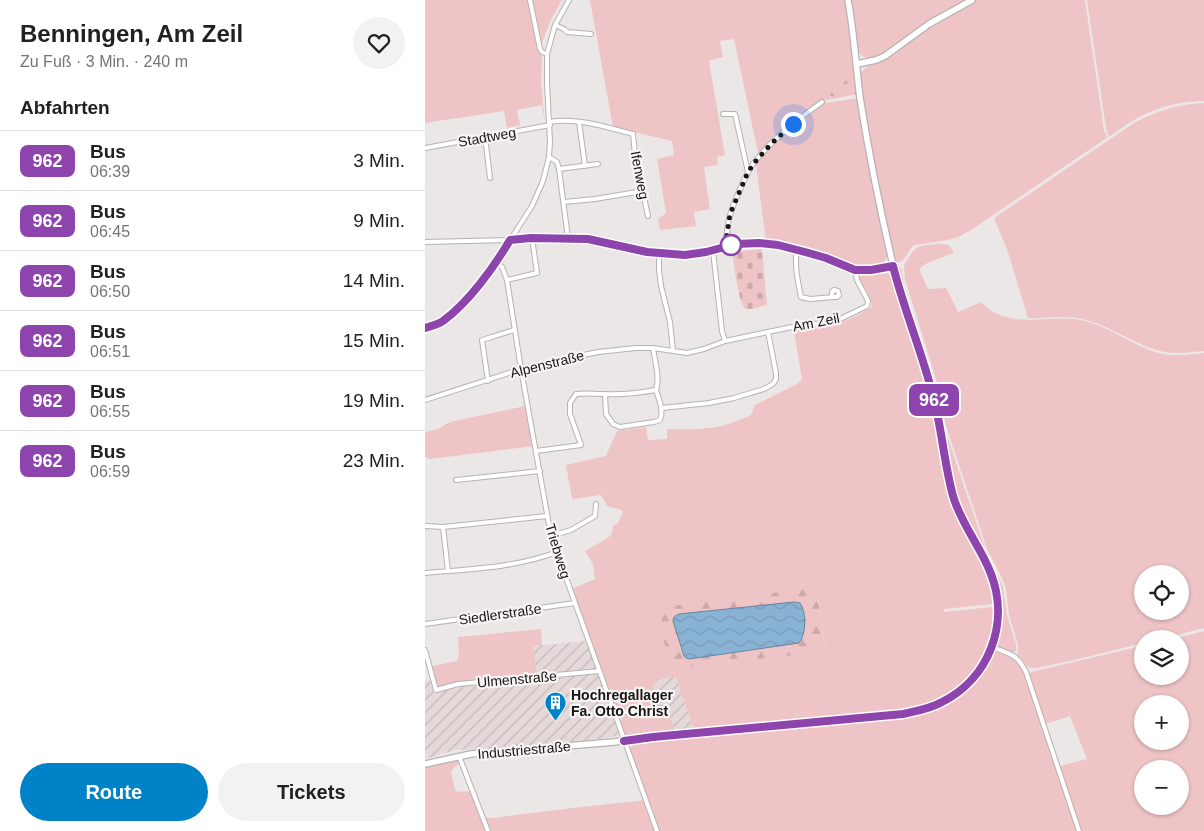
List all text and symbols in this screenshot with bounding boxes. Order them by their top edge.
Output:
button: heart [353,17,405,69]
text: Benningen, Am Zeil [20,20,243,47]
text: Zu Fuß · 3 Min. · 240 m [20,53,188,70]
text: Abfahrten [20,97,110,118]
your location [781,112,806,137]
street label: Stadtweg [457,124,517,150]
text: Bus [90,141,126,162]
street label: Ifenweg [627,149,653,201]
text: 3 Min. [353,150,405,171]
text: 962 [32,151,63,171]
text: 06:39 [90,163,130,180]
text: Bus [90,201,126,222]
text: 9 Min. [353,210,405,231]
text: 962 [32,211,63,231]
text: 06:45 [90,223,130,240]
unlabelled marker [720,234,742,256]
text: Bus [90,261,126,282]
text: 14 Min. [343,270,405,291]
text: 962 [32,271,63,291]
text: 06:50 [90,283,130,300]
street label: Am Zeil [791,310,841,334]
text: Bus [90,321,126,342]
text: 15 Min. [343,330,405,351]
text: 962 [32,331,63,351]
text: 06:51 [90,343,130,360]
street label: Alpenstraße [508,347,586,381]
text: Bus [90,381,126,402]
line badge: 962 [905,384,963,416]
text: 19 Min. [343,390,405,411]
text: 962 [919,390,949,410]
text: 962 [32,391,63,411]
text: 06:55 [90,403,130,420]
text: Bus [90,441,126,462]
text: 23 Min. [343,450,405,471]
text: 962 [32,451,63,471]
text: 06:59 [90,463,130,480]
street label: Triebweg [542,521,574,581]
map controls [1134,565,1189,815]
button: locate [1134,565,1189,620]
street label: Siedlerstraße [458,600,543,628]
button: layers [1134,630,1189,685]
street label: Ulmenstraße [476,668,558,690]
place label: Hochregallager Fa. Otto Christ [571,687,673,719]
building icon: Hochregallager Fa. Otto Christ [543,691,567,722]
button: + [1134,695,1189,750]
street label: Industriestraße [477,738,571,762]
button: − [1134,760,1189,815]
button: Route [20,763,208,821]
button: Tickets [218,763,405,821]

